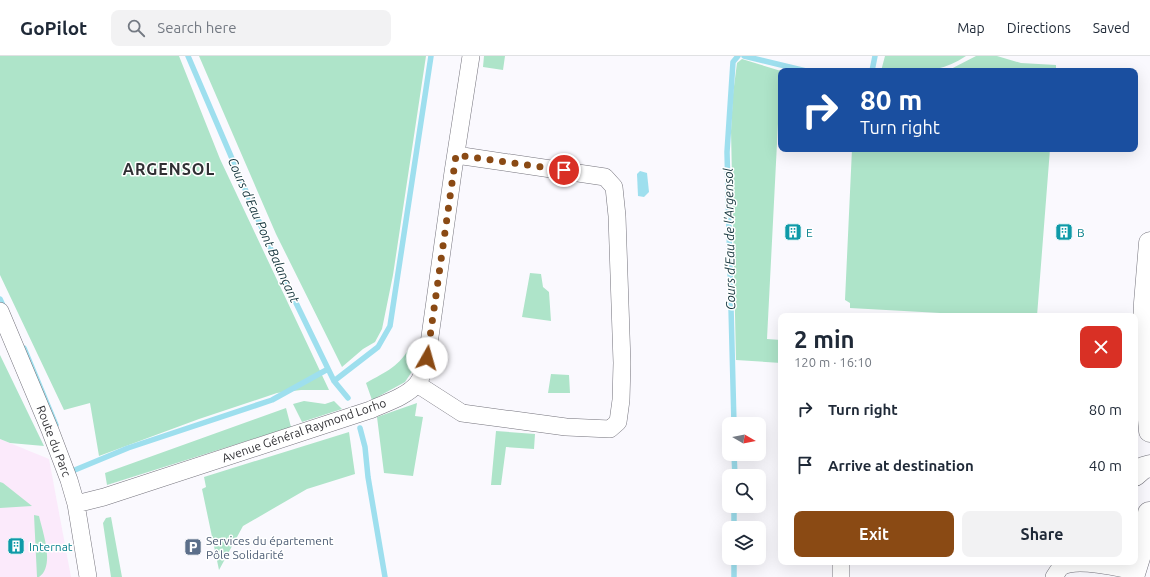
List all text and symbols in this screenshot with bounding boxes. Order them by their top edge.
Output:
search box [111,10,391,46]
text: GoPilot [20,17,87,39]
icon: search [125,17,147,39]
text: Search here [157,19,237,36]
text: Map [957,20,985,36]
text: Directions [1007,20,1071,36]
text: Saved [1093,20,1130,36]
icon: right [794,84,846,136]
text: 80 m [860,84,922,115]
text: Turn right [860,117,940,137]
pin [547,153,581,187]
water label: Cours d'Eau Pont Balançant [226,155,303,306]
icon: arrive [553,159,575,181]
district label: ARGENSOL [123,160,215,178]
water label: Cours d'Eau de l'Argensol [721,167,737,310]
building icon: E [783,222,803,242]
building icon: B [1054,222,1074,242]
place label: E [806,226,813,239]
place label: B [1077,226,1085,239]
text: 2 min [794,326,855,353]
button: close [1080,326,1122,368]
position arrow [406,337,448,379]
text: 120 m · 16:10 [794,355,872,369]
street label: Avenue Général Raymond Lorho [220,396,388,464]
icon: right [794,398,816,420]
text: Turn right [828,401,898,418]
text: 80 m [1089,401,1122,418]
street label: Route du Parc [34,403,74,479]
north arrow [722,417,766,461]
map controls [722,417,766,565]
icon: arrive [794,454,816,476]
text: Arrive at destination [828,457,974,474]
text: 40 m [1089,457,1122,474]
button: search [722,469,766,513]
button: Exit [794,511,954,557]
button: Share [962,511,1122,557]
button: layers [722,521,766,565]
place label: Services du épartement Pôle Solidarité [206,534,334,561]
building icon: Internat [6,536,26,556]
parking icon: Services du épartement Pôle Solidarité [183,537,203,557]
place label: Internat [29,540,73,553]

